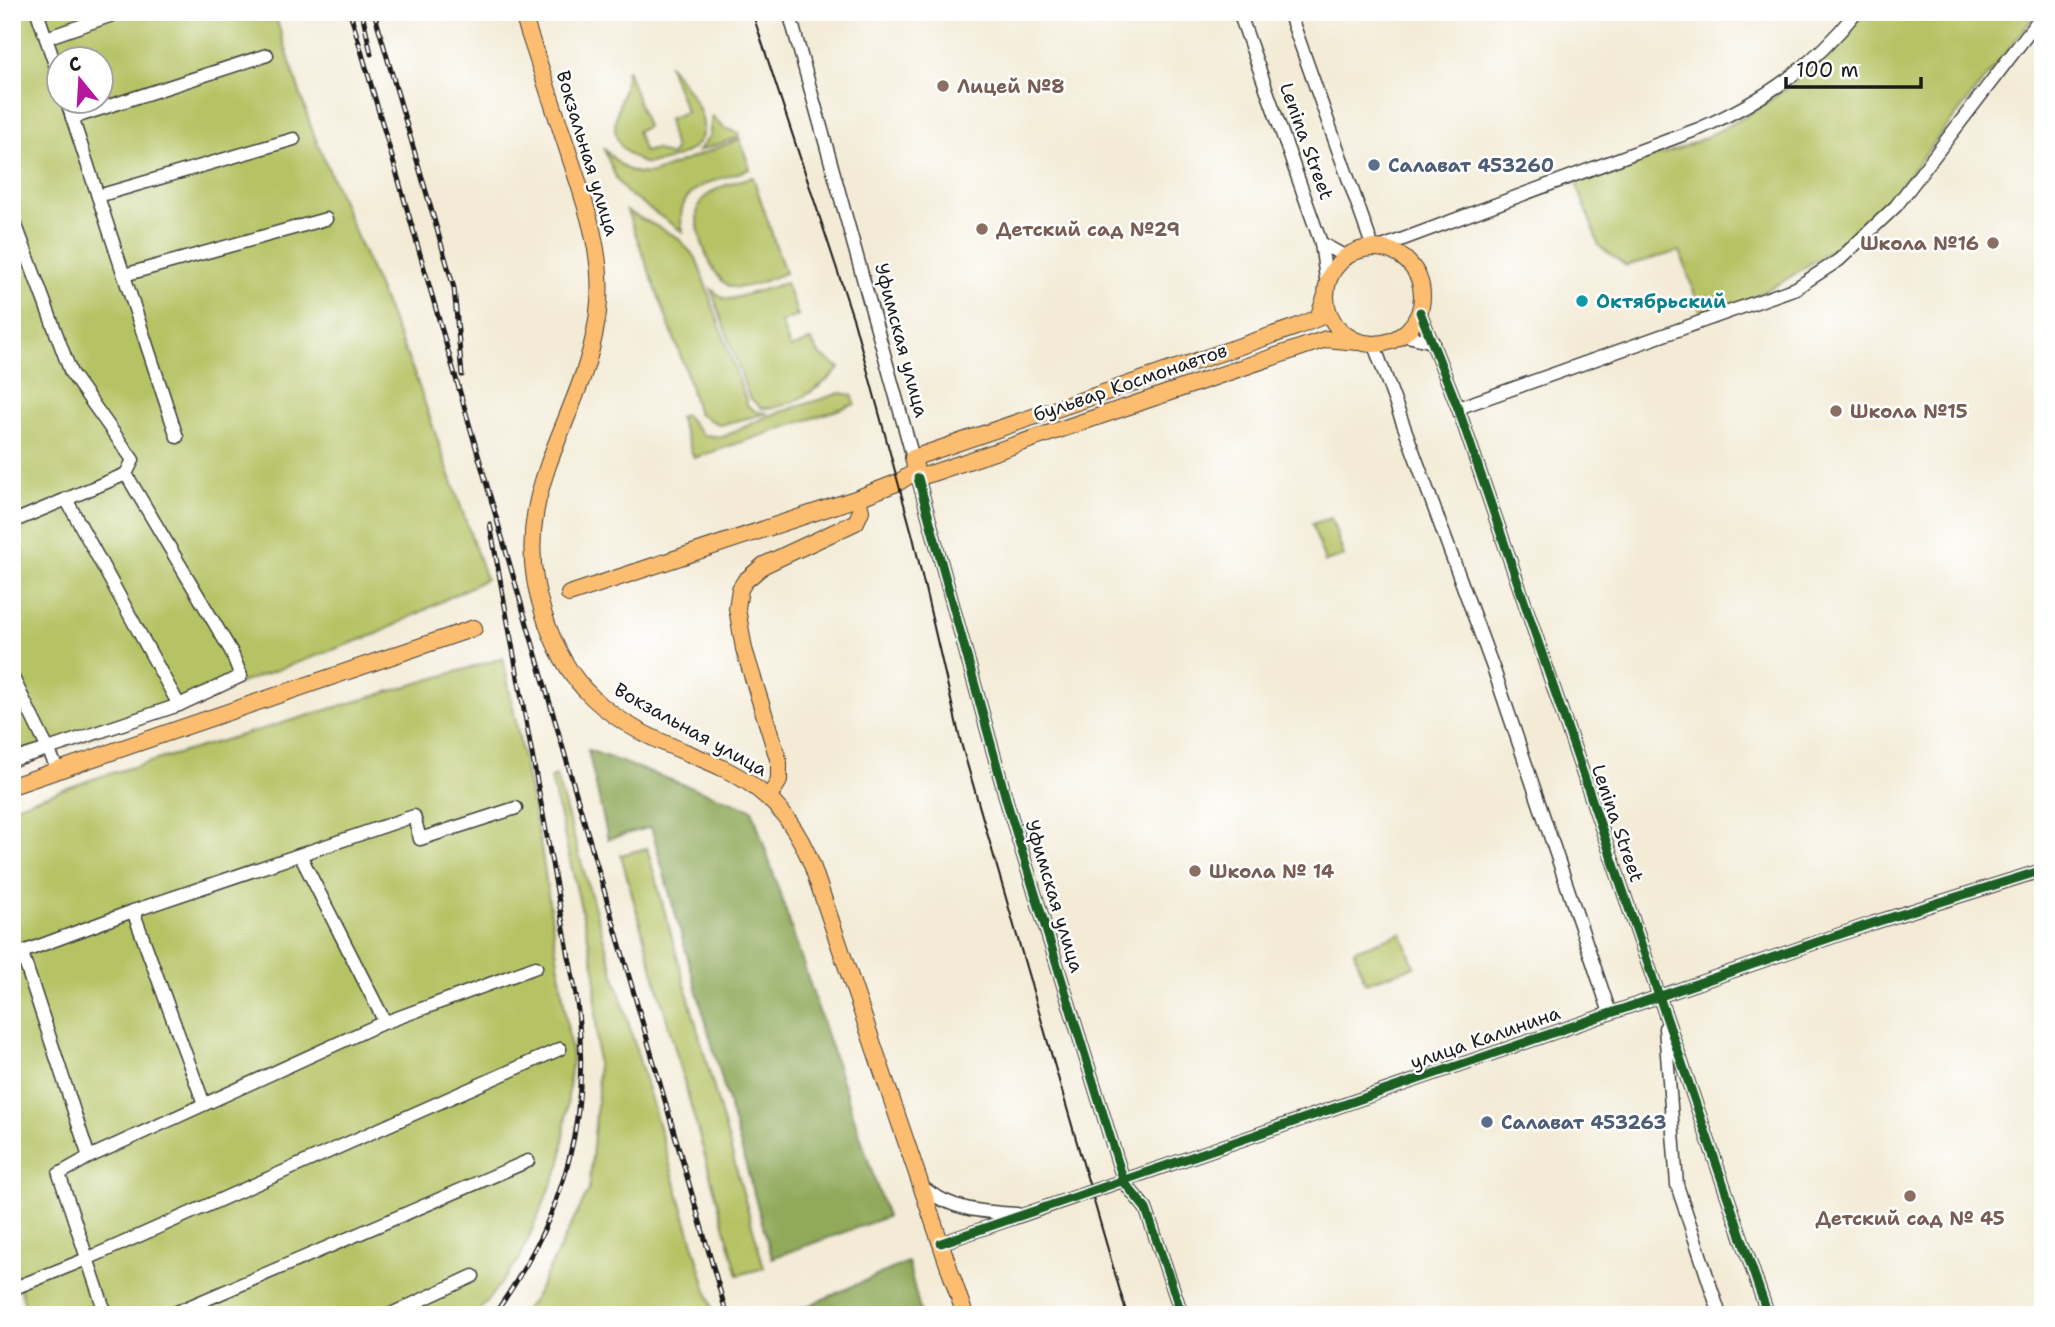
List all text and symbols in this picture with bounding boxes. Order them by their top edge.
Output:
north arrow [46,46,116,116]
scale bar [1786,46,1920,90]
text: С [65,51,84,78]
text: 100 m [1796,56,1859,84]
street label: Вокзальная улица [551,68,625,239]
place label: Лицей №8 [957,74,1064,99]
marker: Лицей №8 [935,78,951,94]
street label: Lenina Street [1274,79,1339,203]
place label: Салават 453260 [1388,153,1554,178]
marker: Салават 453260 [1366,157,1382,173]
place label: Детский сад №29 [996,217,1180,242]
marker: Детский сад №29 [974,221,990,237]
place label: Школа №16 [1860,231,1979,256]
marker: Школа №16 [1985,235,2001,251]
street label: Уфимская улица [869,260,934,420]
place label: Октябрьский [1596,289,1726,314]
marker: Октябрьский [1574,293,1590,309]
street label: бульвар Космонавтов [1030,337,1231,427]
place label: Школа №15 [1850,399,1968,424]
marker: Школа №15 [1828,403,1844,419]
street label: Вокзальная улица [610,677,772,782]
street label: Lenina Street [1586,761,1649,885]
street label: Уфимская улица [1019,817,1090,976]
place label: Школа № 14 [1209,859,1335,884]
marker: Школа № 14 [1187,863,1203,879]
street label: улица Калинина [1407,1000,1564,1075]
place label: Салават 453263 [1501,1110,1666,1135]
marker: Салават 453263 [1479,1114,1495,1130]
marker: Детский сад № 45 [1902,1188,1918,1204]
place label: Детский сад № 45 [1815,1206,2005,1231]

